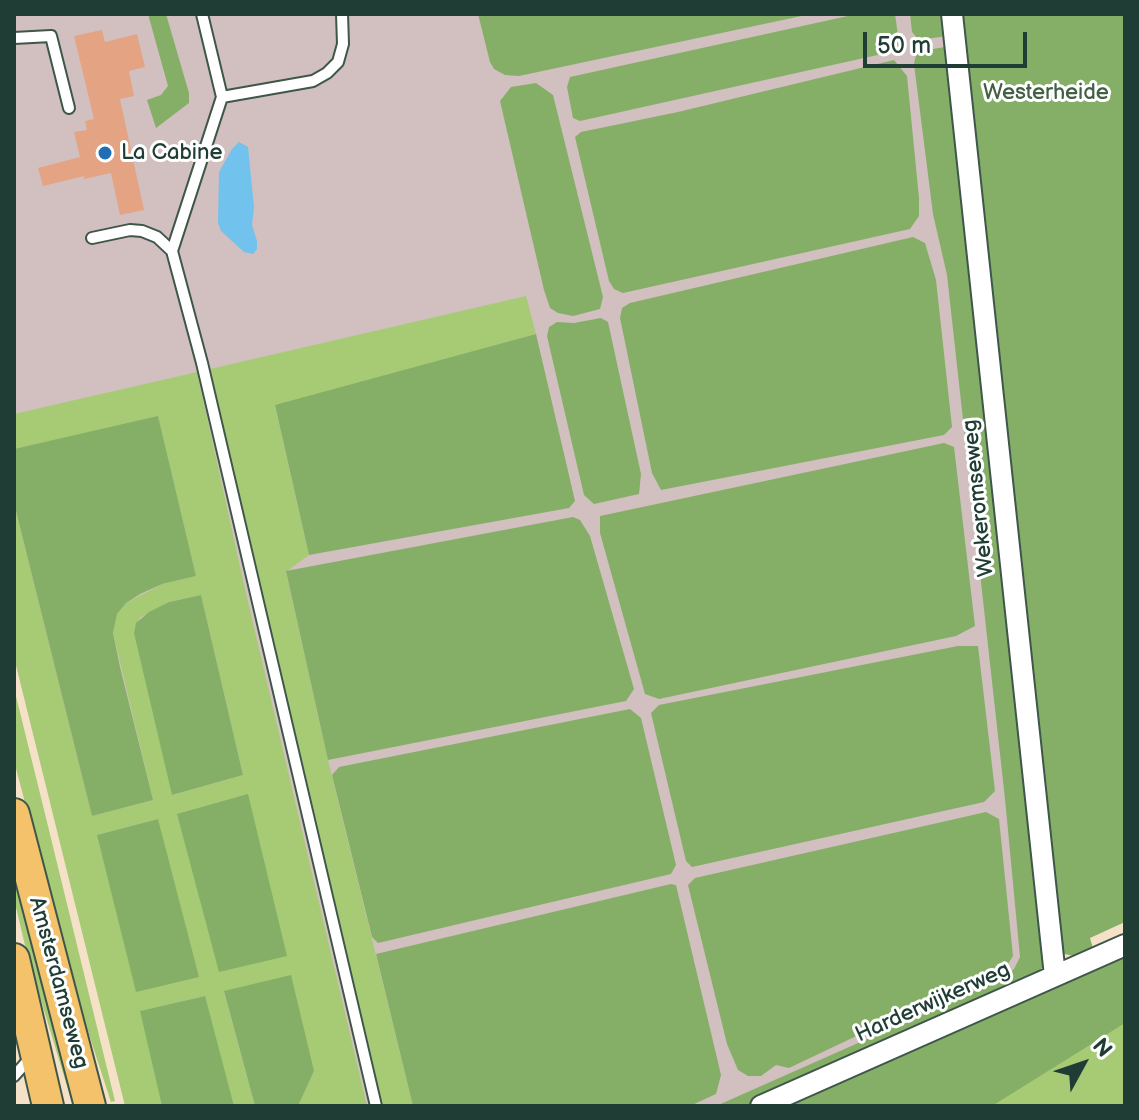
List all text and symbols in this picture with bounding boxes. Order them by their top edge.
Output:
scale bar [867,16,1031,66]
text: 50 m [877,31,931,60]
park label: Westerheide [983,80,1109,106]
place label: La Cabine [121,140,222,166]
marker: La Cabine [96,144,114,162]
street label: Wekeromseweg [958,418,1000,578]
street label: Amsterdamseweg [22,894,94,1072]
street label: Harderwijkerweg [852,957,1014,1049]
north arrow [1043,1024,1123,1104]
text: N [1086,1033,1117,1063]

